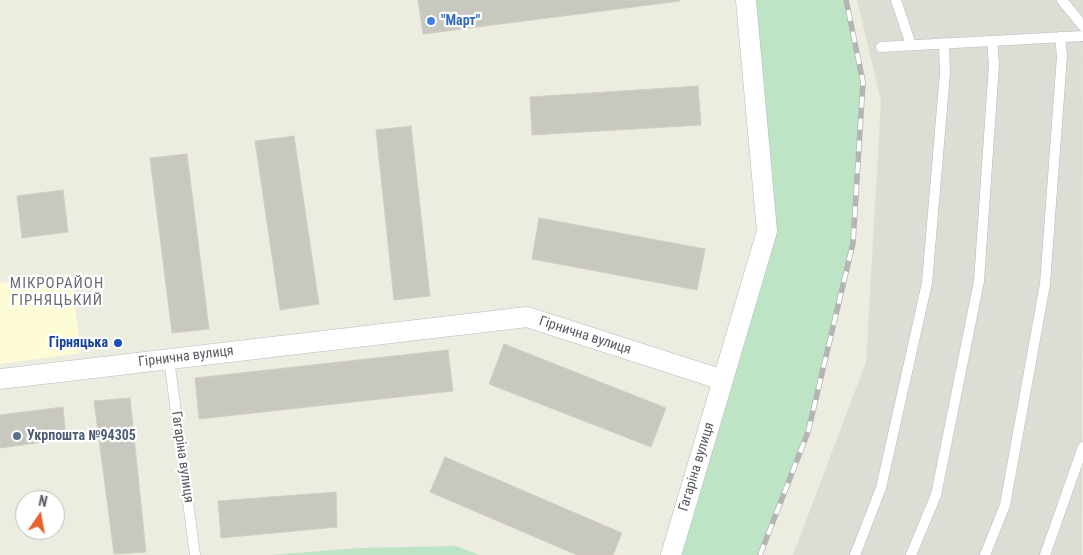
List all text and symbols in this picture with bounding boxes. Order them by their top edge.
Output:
place label: "Март" [441,13,480,29]
marker: "Март" [425,15,437,27]
district label: МІКРОРАЙОН ГІРНЯЦЬКИЙ [9,275,105,310]
street label: Гірнична вулиця [537,313,633,359]
place label: Гірняцька [49,335,108,351]
marker: Гірняцька [112,337,124,349]
street label: Гірнична вулиця [137,343,235,371]
street label: Гагаріна вулиця [167,410,197,504]
street label: Гагаріна вулиця [675,420,719,514]
place label: Укрпошта №94305 [27,428,136,444]
marker: Укрпошта №94305 [11,430,23,442]
north arrow [15,490,65,540]
text: N [37,493,49,510]

